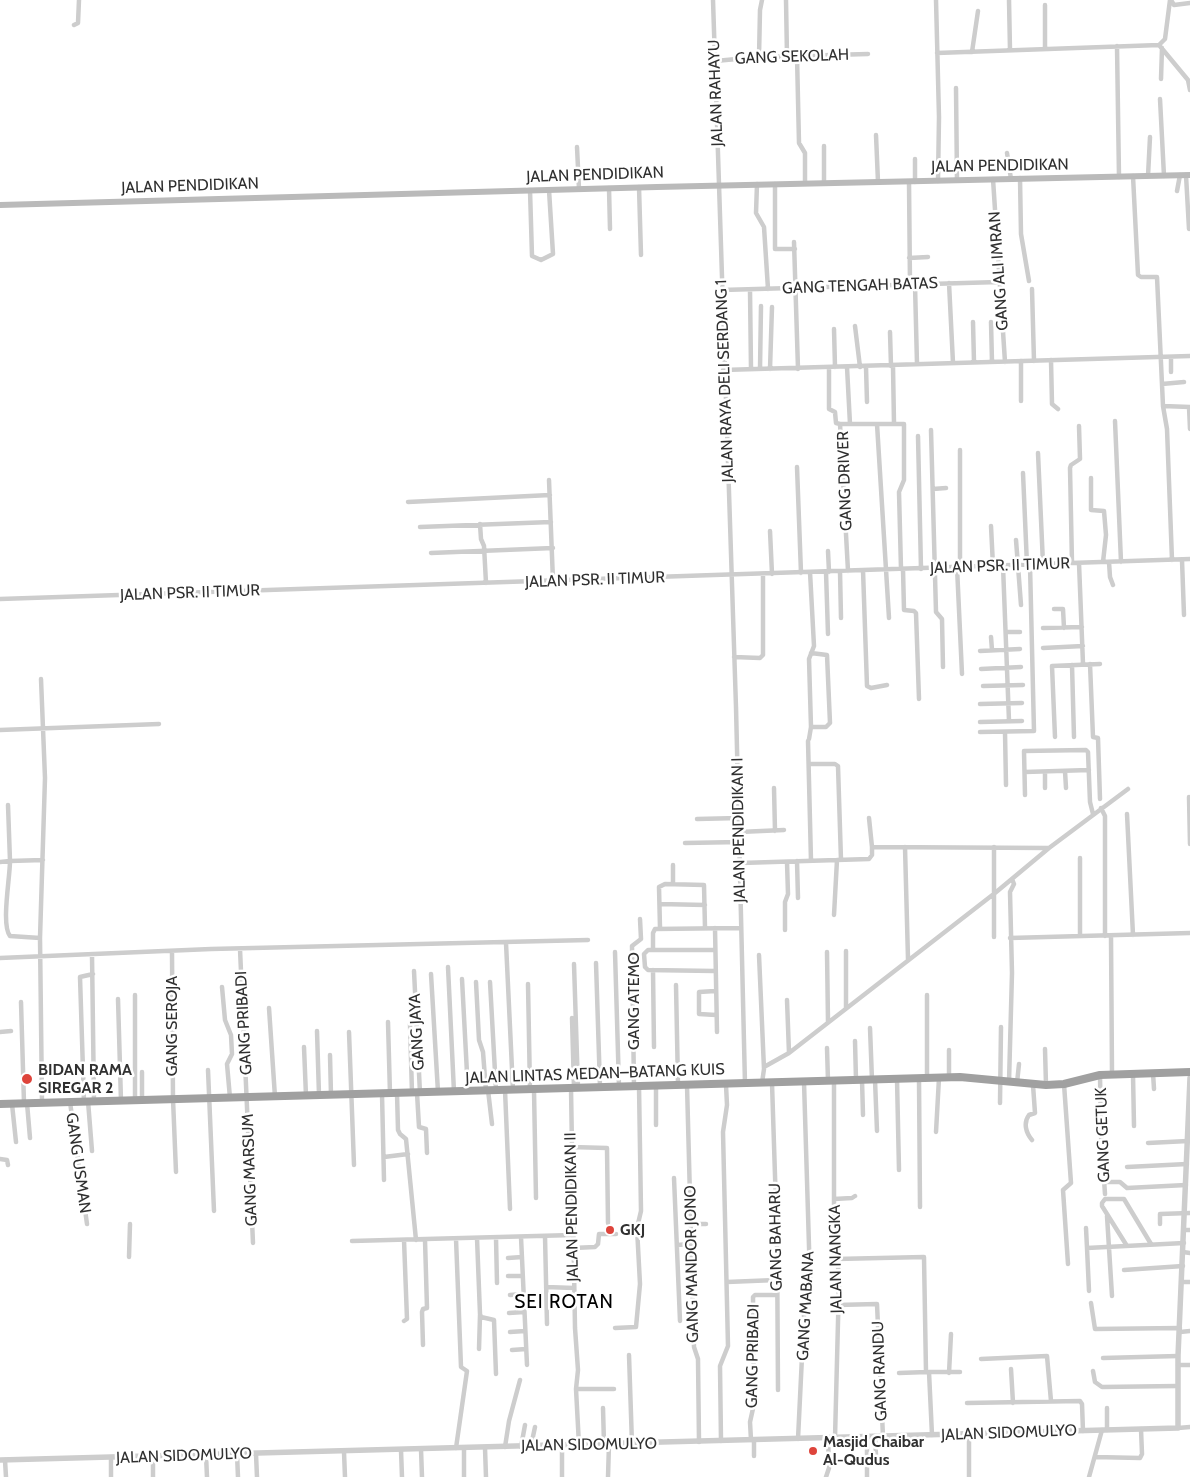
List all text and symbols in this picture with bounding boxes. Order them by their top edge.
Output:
street label: JALAN RAHAYU [705,39,727,147]
street label: GANG SEKOLAH [734,45,850,69]
street label: JALAN PENDIDIKAN [931,155,1069,177]
street label: JALAN PENDIDIKAN [526,163,664,187]
street label: JALAN PENDIDIKAN [121,174,259,198]
street label: GANG ALI IMRAN [985,211,1013,331]
street label: GANG TENGAH BATAS [782,274,938,298]
street label: JALAN RAYA DELI SERDANG 1 [712,279,738,483]
street label: GANG DRIVER [834,431,856,531]
street label: JALAN PSR. II TIMUR [930,554,1070,578]
street label: JALAN PSR. II TIMUR [525,568,665,592]
street label: JALAN PSR. II TIMUR [120,581,260,605]
street label: JALAN PENDIDIKAN I [728,757,750,903]
street label: GANG ATEMO [624,952,644,1050]
street label: GANG PRIBADI [232,970,256,1076]
street label: GANG SEROJA [162,976,182,1076]
street label: GANG JAYA [405,993,429,1071]
place label: BIDAN RAMA SIREGAR 2 [38,1060,132,1098]
street label: JALAN LINTAS MEDAN–BATANG KUIS [465,1060,725,1088]
marker: BIDAN RAMA SIREGAR 2 [20,1072,34,1086]
street label: GANG GETUK [1092,1087,1114,1183]
street label: GANG USMAN [61,1112,95,1214]
street label: GANG MARSUM [238,1113,262,1227]
street label: JALAN PENDIDIKAN II [561,1132,583,1282]
street label: GANG BAHARU [765,1183,787,1291]
street label: GANG MANDOR JONO [681,1185,703,1343]
street label: JALAN NANGKA [825,1204,847,1314]
place label: GKJ [620,1220,645,1240]
marker: GKJ [604,1224,616,1236]
street label: GANG MABANA [794,1251,818,1361]
district label: SEI ROTAN [513,1291,615,1313]
street label: GANG PRIBADI [742,1304,764,1408]
street label: GANG RANDU [869,1321,891,1421]
street label: JALAN SIDOMULYO [941,1421,1077,1445]
place label: Masjid Chaibar Al-Qudus [823,1432,924,1470]
street label: JALAN SIDOMULYO [521,1434,657,1456]
street label: JALAN SIDOMULYO [116,1444,252,1468]
marker: Masjid Chaibar Al-Qudus [807,1445,819,1457]

